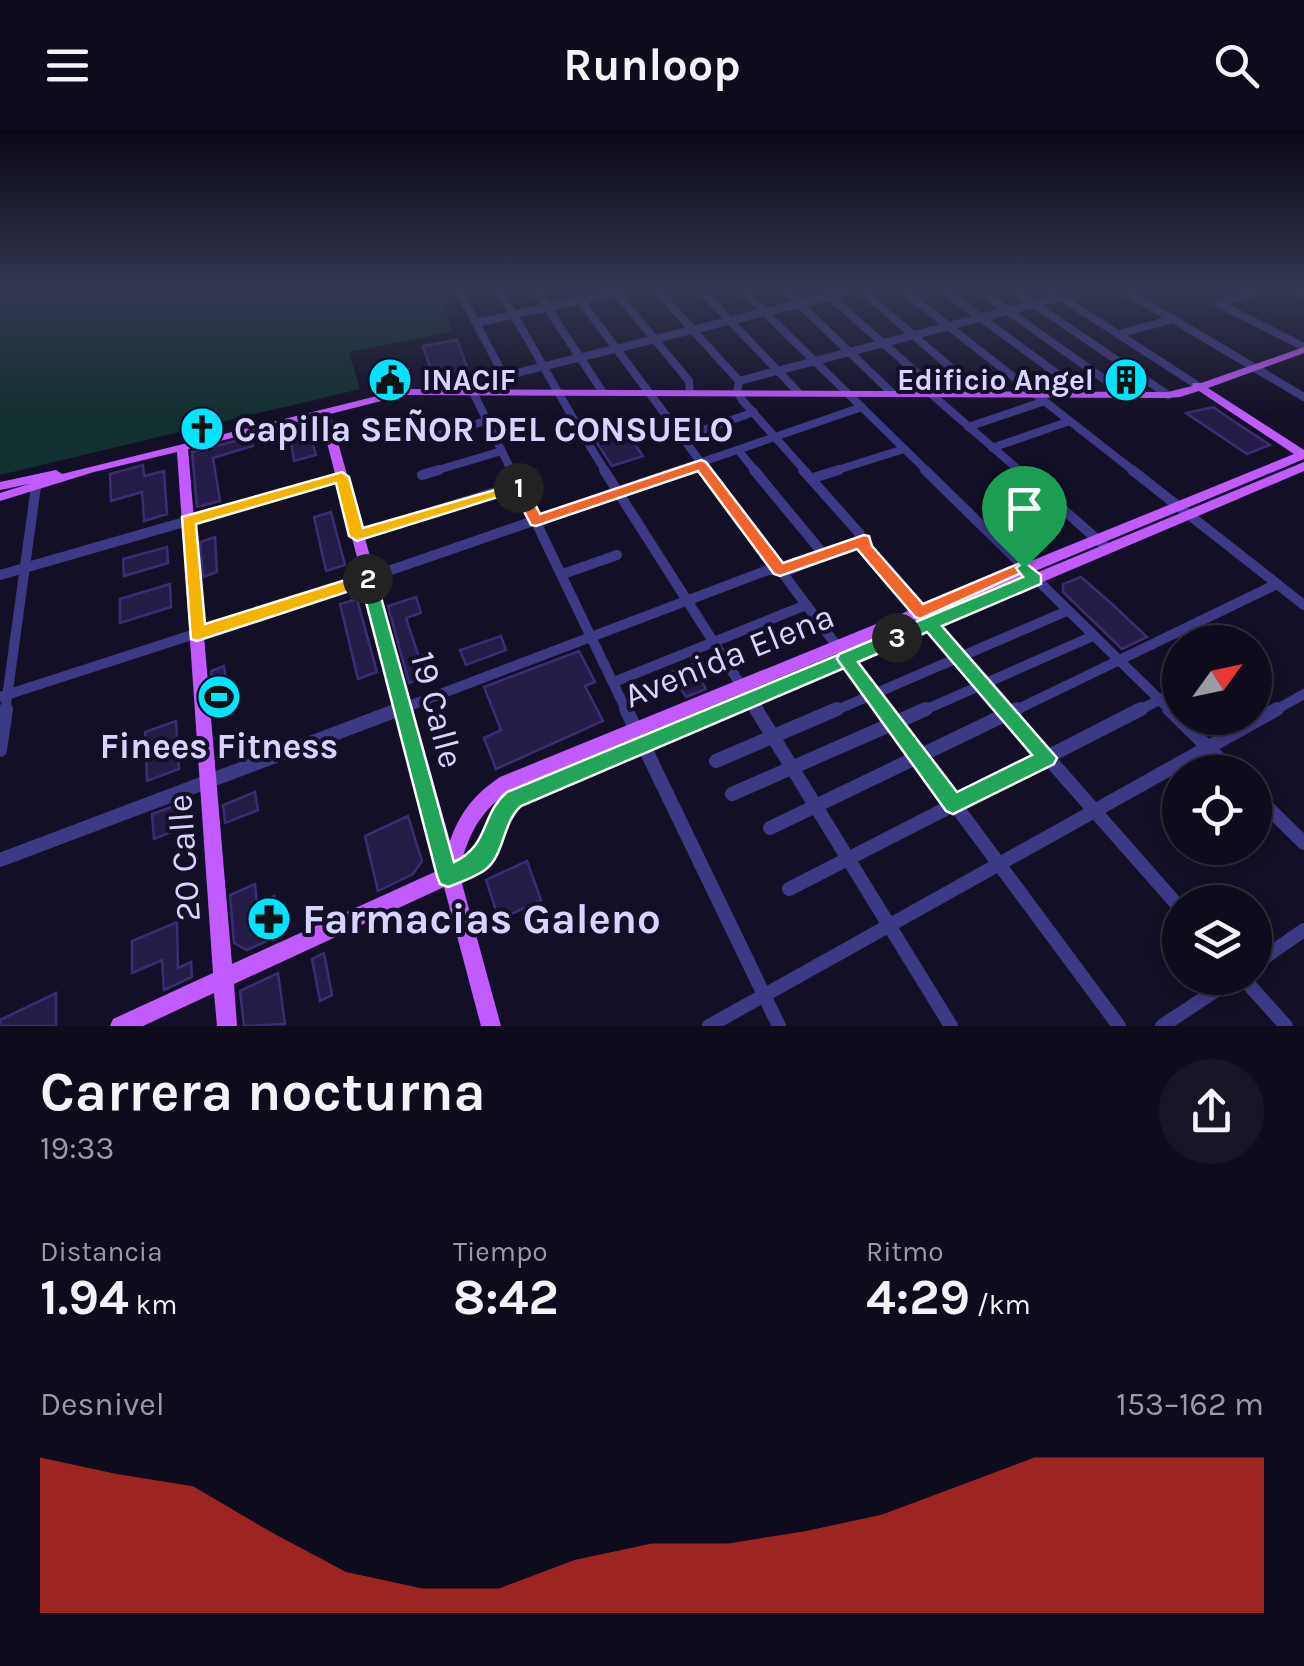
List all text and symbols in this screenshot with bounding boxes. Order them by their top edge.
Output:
icon: menu [40,38,95,93]
icon: search [1209,38,1264,93]
text: Runloop [563,39,741,91]
public building icon: INACIF [367,357,413,403]
building icon: Edificio Angel [1103,357,1149,403]
place label: INACIF [422,362,516,398]
place label: Edificio Angel [897,362,1094,398]
church icon: Capilla SEÑOR DEL CONSUELO [179,406,225,452]
place label: Capilla SEÑOR DEL CONSUELO [234,409,733,450]
pin: 1 [494,463,544,513]
pin [982,466,1067,569]
text: 1 [514,471,524,504]
icon: arrive [997,481,1052,536]
pin: 2 [343,554,393,604]
text: 2 [360,562,376,595]
street label: Avenida Elena [618,595,840,717]
pin: 3 [872,613,922,663]
text: 3 [888,621,906,654]
north arrow [1162,625,1272,735]
map controls [1162,625,1272,995]
street label: 19 Calle [402,647,472,773]
sports icon: Finees Fitness [196,674,242,720]
place label: Finees Fitness [100,726,338,767]
button: locate [1162,755,1272,865]
street label: 20 Calle [159,793,209,923]
button: layers [1162,885,1272,995]
place label: Farmacias Galeno [302,894,661,944]
pharmacy icon: Farmacias Galeno [246,896,292,942]
button: share [1159,1059,1264,1164]
text: Carrera nocturna [40,1060,486,1124]
text: 19:33 [40,1130,114,1167]
text: Distancia [40,1235,163,1268]
text: Tiempo [453,1235,548,1268]
text: Ritmo [866,1235,944,1268]
text: 1.94 [40,1268,129,1327]
text: 8:42 [453,1268,559,1327]
text: 4:29 [866,1268,970,1327]
text: km [129,1288,177,1321]
text: /km [970,1288,1031,1321]
text: Desnivel [40,1386,165,1423]
text: 153–162 m [1116,1386,1264,1423]

